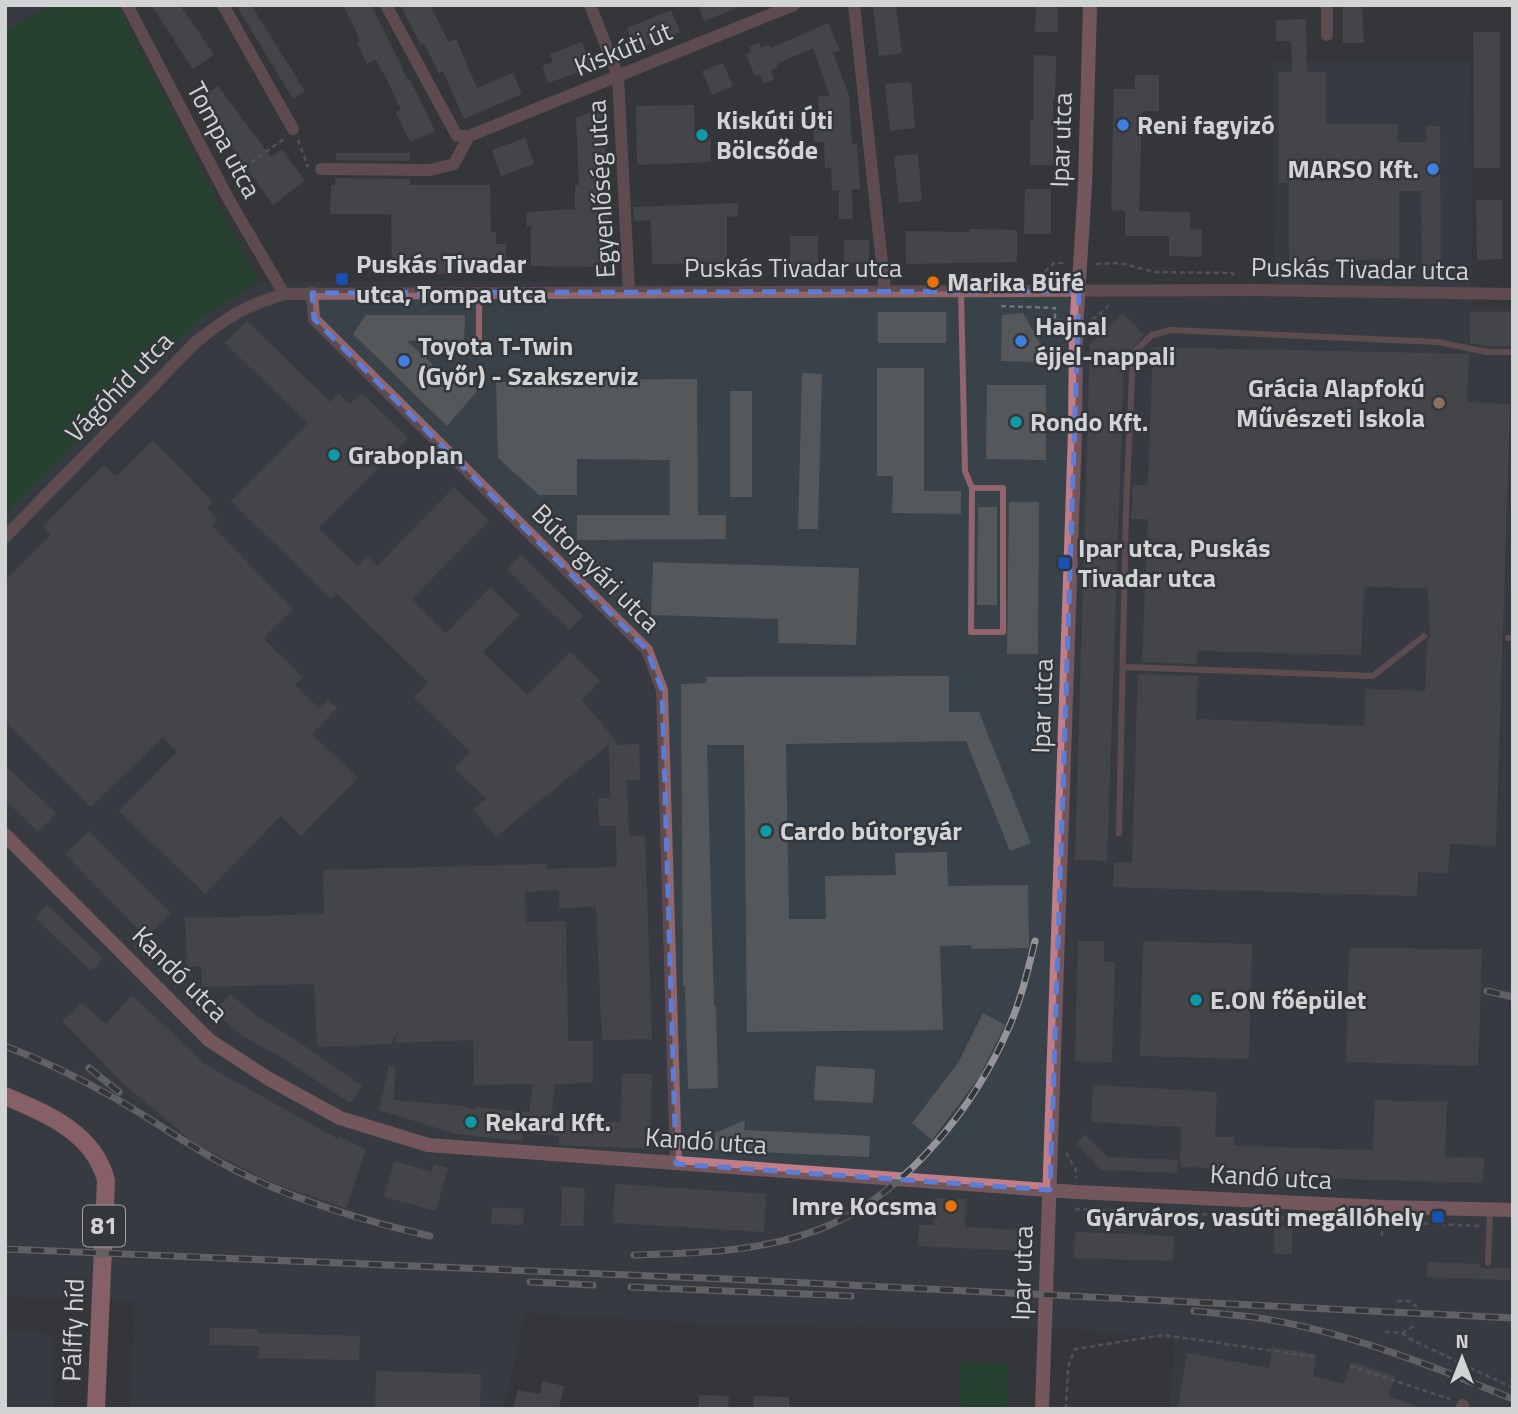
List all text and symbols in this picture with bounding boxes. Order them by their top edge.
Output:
street label: Kiskúti út [568,11,678,86]
street label: Tompa utca [178,75,271,205]
street label: Ipar utca [1039,92,1082,188]
street label: Egyenlőség utca [576,99,625,279]
place label: Kiskúti Úti Bölcsőde [716,100,833,169]
place label: Reni fagyizó [1137,105,1275,144]
marker: Reni fagyizó [1115,117,1131,133]
marker: Kiskúti Úti Bölcsőde [694,127,710,143]
place label: MARSO Kft. [1288,149,1419,188]
marker: MARSO Kft. [1425,161,1441,177]
place label: Puskás Tivadar utca, Tompa utca [356,244,547,313]
street label: Puskás Tivadar utca [1251,247,1469,290]
street label: Puskás Tivadar utca [684,248,902,287]
place label: Marika Büfé [947,262,1084,301]
marker: Puskás Tivadar utca, Tompa utca [334,271,350,287]
marker: Marika Büfé [925,274,941,290]
place label: Hajnal éjjel-nappali [1035,306,1176,375]
street label: Vágóhíd utca [56,322,182,451]
place label: Toyota T-Twin (Győr) - Szakszerviz [418,326,639,395]
marker: Hajnal éjjel-nappali [1013,333,1029,349]
marker: Toyota T-Twin (Győr) - Szakszerviz [396,353,412,369]
place label: Grácia Alapfokú Művészeti Iskola [1236,368,1425,437]
marker: Grácia Alapfokú Művészeti Iskola [1431,395,1447,411]
place label: Rondo Kft. [1030,402,1148,441]
marker: Rondo Kft. [1008,414,1024,430]
place label: Graboplan [348,435,464,474]
marker: Graboplan [326,447,342,463]
street label: Bútorgyári utca [523,494,670,641]
place label: Ipar utca, Puskás Tivadar utca [1078,528,1270,597]
marker: Ipar utca, Puskás Tivadar utca [1056,555,1072,571]
street label: Ipar utca [1020,658,1063,754]
place label: Cardo bútorgyár [780,811,962,850]
marker: Cardo bútorgyár [758,823,774,839]
street label: Kandó utca [123,917,237,1031]
place label: E.ON főépület [1210,980,1366,1019]
marker: E.ON főépület [1188,992,1204,1008]
place label: Rekard Kft. [485,1102,611,1141]
marker: Rekard Kft. [463,1114,479,1130]
street label: Kandó utca [644,1117,768,1164]
street label: Kandó utca [1209,1154,1333,1199]
place label: Imre Kocsma [791,1186,937,1225]
place label: Gyárváros, vasúti megállóhely [1086,1197,1424,1236]
marker: Imre Kocsma [943,1198,959,1214]
road number: 81 [83,1206,125,1246]
marker: Gyárváros, vasúti megállóhely [1430,1209,1446,1225]
street label: Ipar utca [1000,1225,1043,1321]
street label: Pálffy híd [51,1278,94,1382]
north arrow [1427,1323,1497,1393]
text: N [1455,1326,1469,1355]

